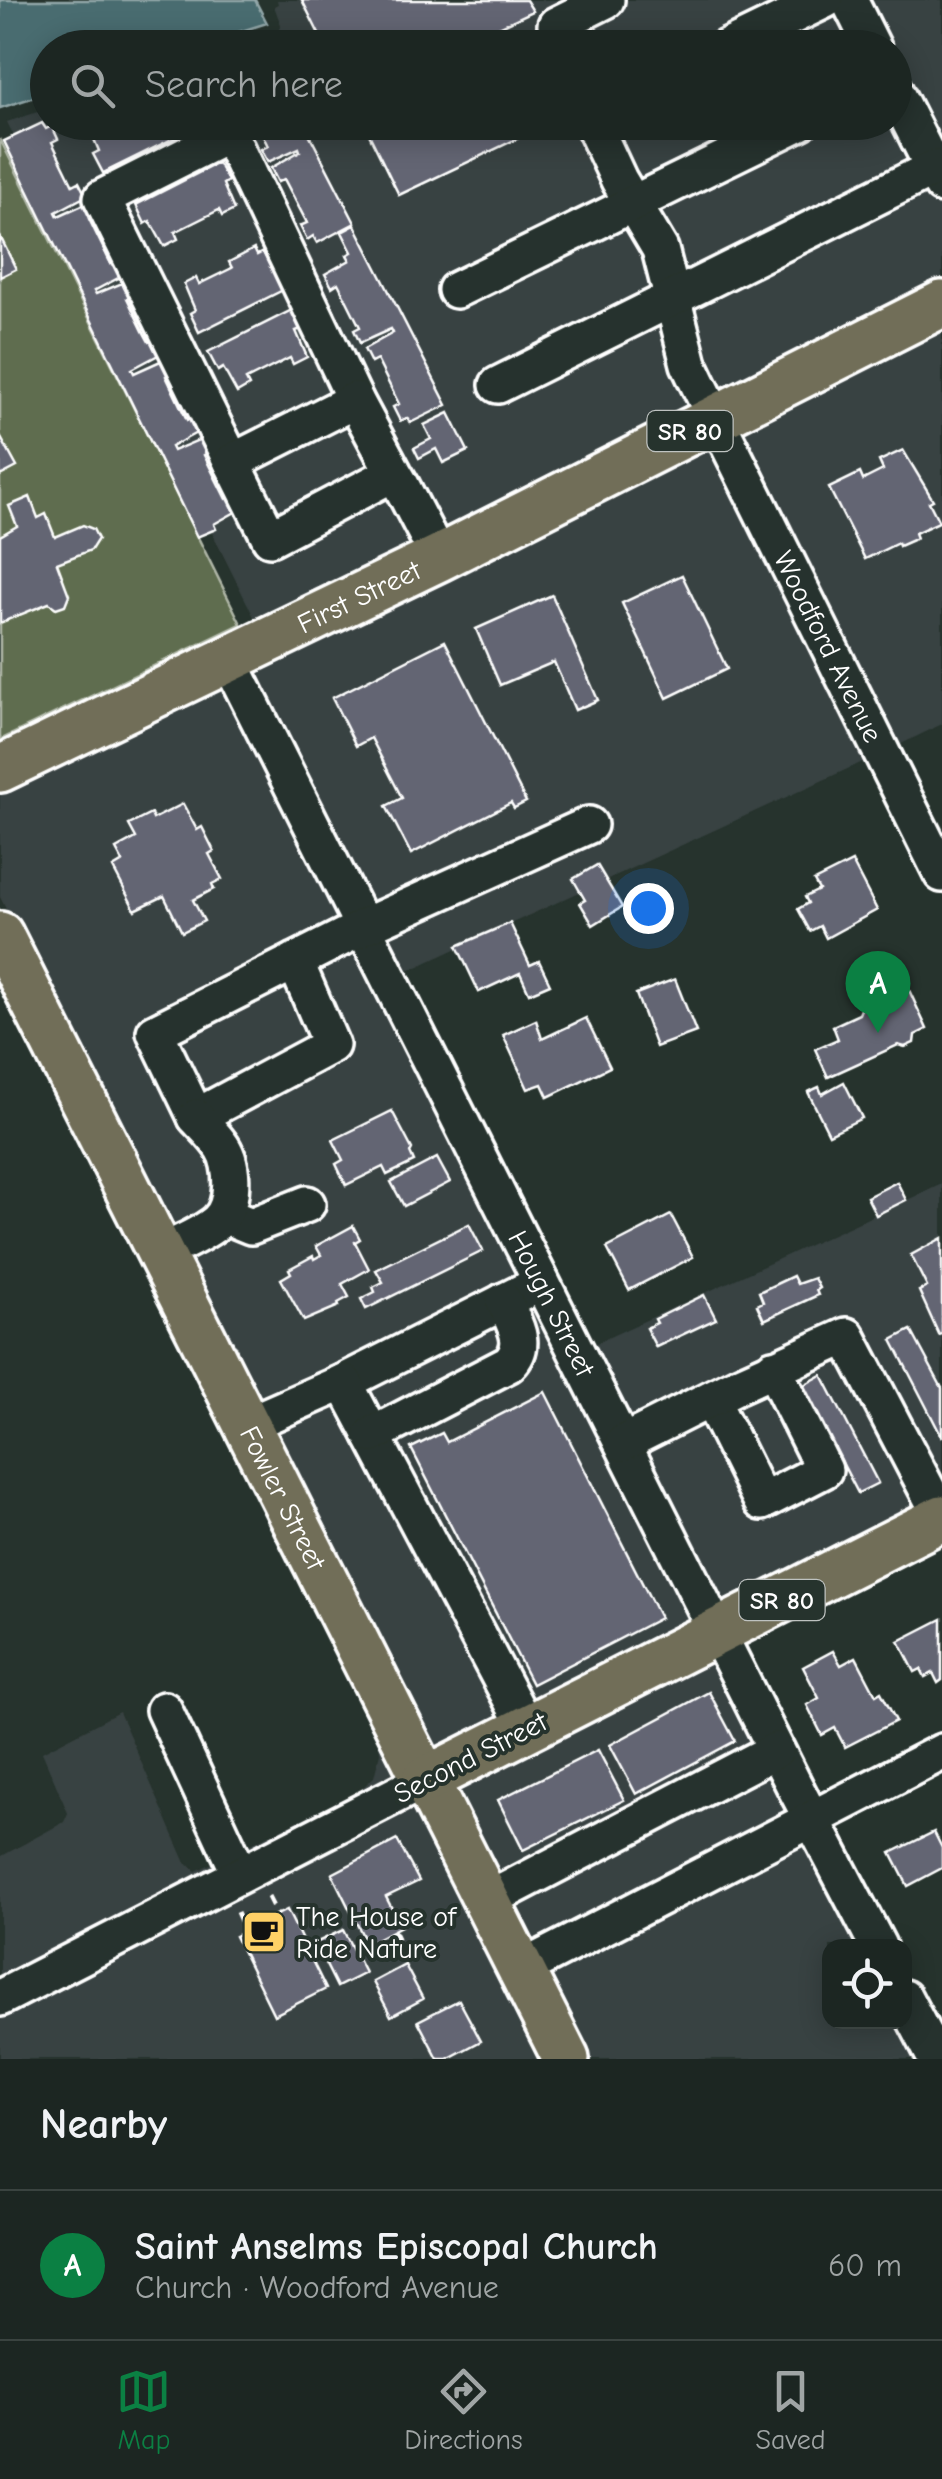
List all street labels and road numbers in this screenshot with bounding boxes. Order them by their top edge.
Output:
road number: SR 80 [648,411,732,451]
street label: Woodford Avenue [767,546,889,748]
street label: First Street [292,554,427,641]
street label: Hough Street [501,1226,602,1383]
street label: Fowler Street [233,1421,332,1576]
road number: SR 80 [740,1580,824,1620]
street label: Second Street [389,1705,553,1810]

